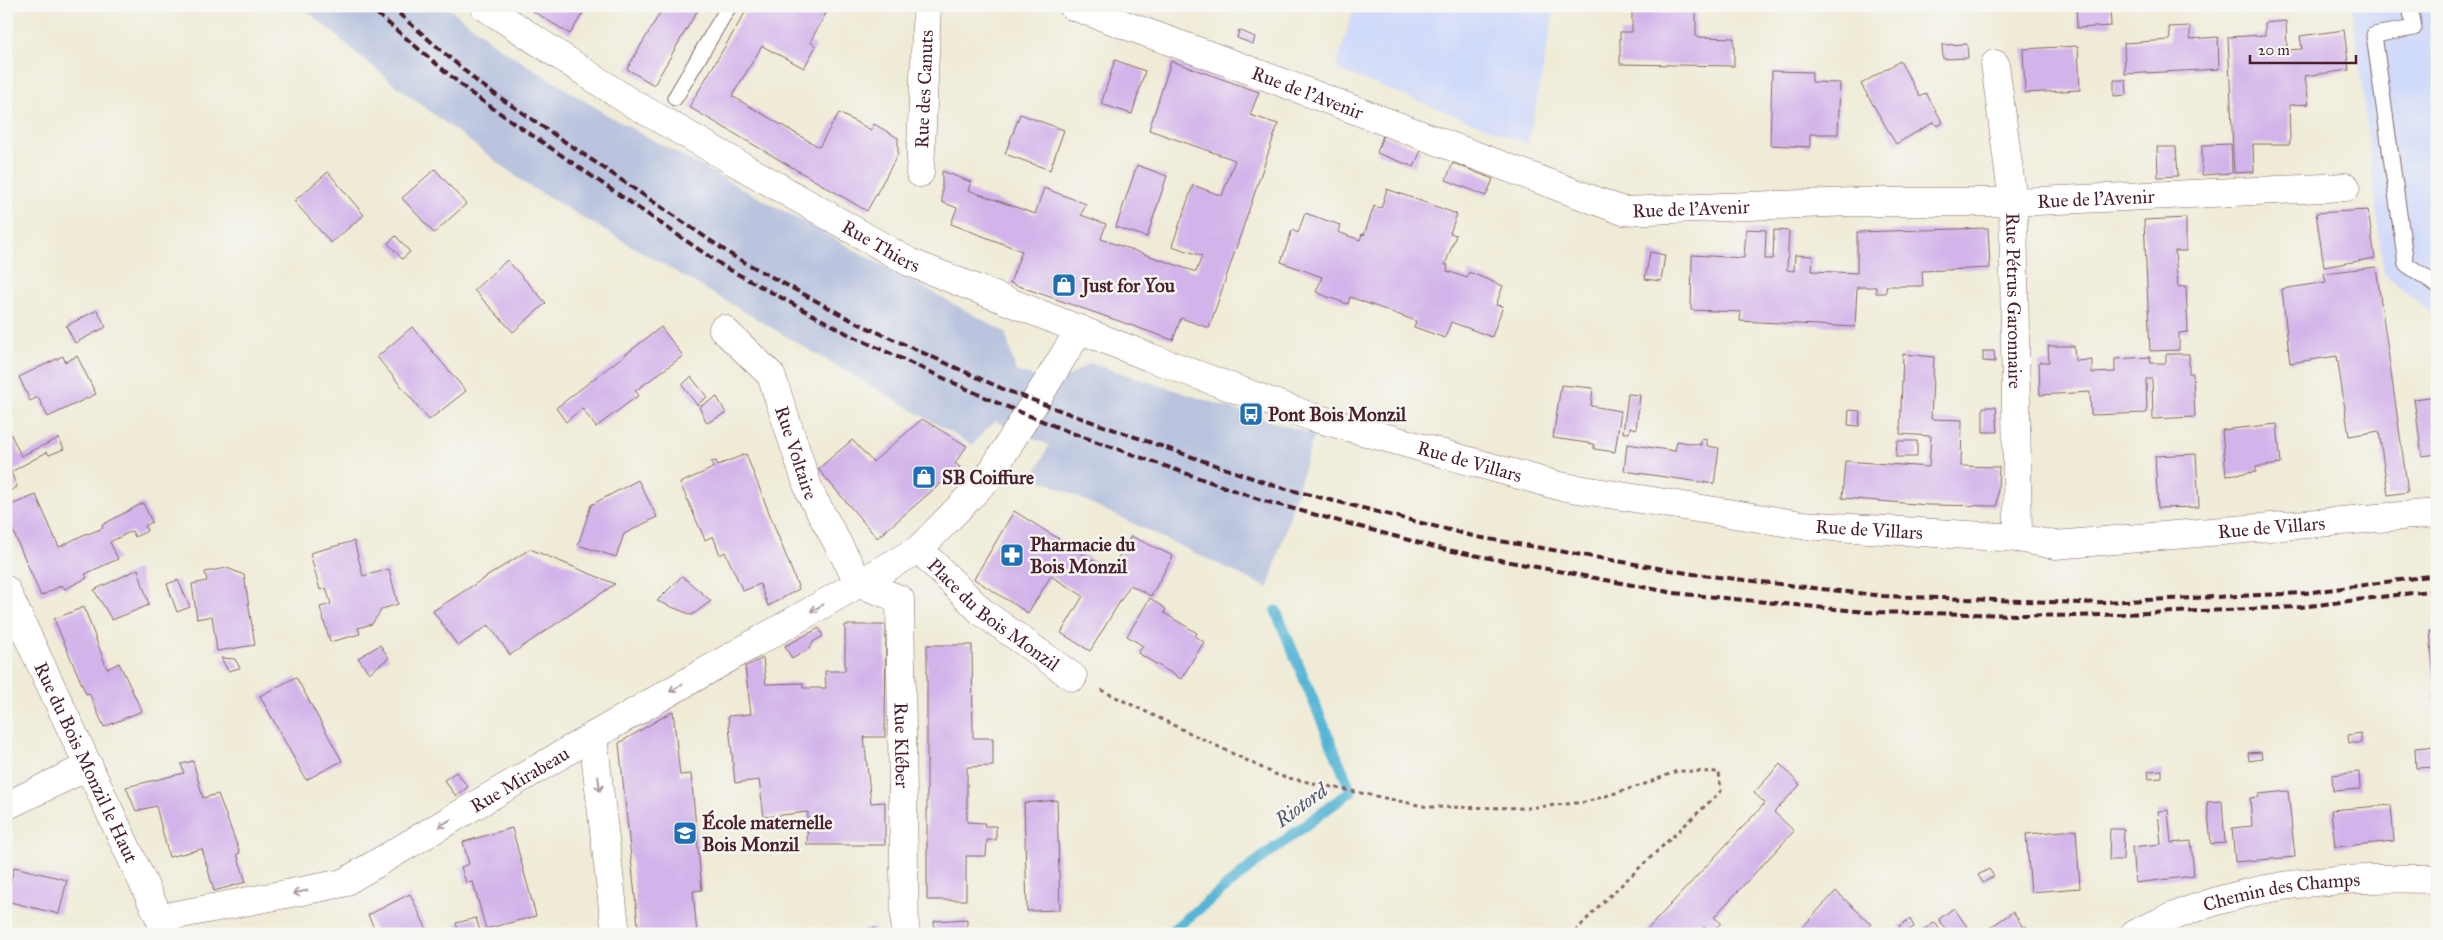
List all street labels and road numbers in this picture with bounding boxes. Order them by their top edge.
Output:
street label: Rue des Canuts [910,29,938,149]
street label: Rue de l'Avenir [1248,61,1367,124]
street label: Rue de l'Avenir [2037,185,2156,213]
street label: Rue de l'Avenir [1632,195,1751,223]
street label: Rue Pétrus Garonnaire [2001,213,2027,389]
street label: Rue Thiers [838,215,923,277]
street label: Rue Voltaire [770,403,822,504]
street label: Rue de Villars [1415,436,1525,487]
street label: Rue de Villars [2217,511,2326,543]
street label: Rue de Villars [1815,515,1924,544]
street label: Place du Bois Monzil [923,554,1065,676]
street label: Rue du Bois Monzil le Haut [29,658,143,866]
street label: Rue Kléber [890,702,914,789]
street label: Rue Mirabeau [466,742,573,818]
street label: Chemin des Champs [2200,868,2361,917]

